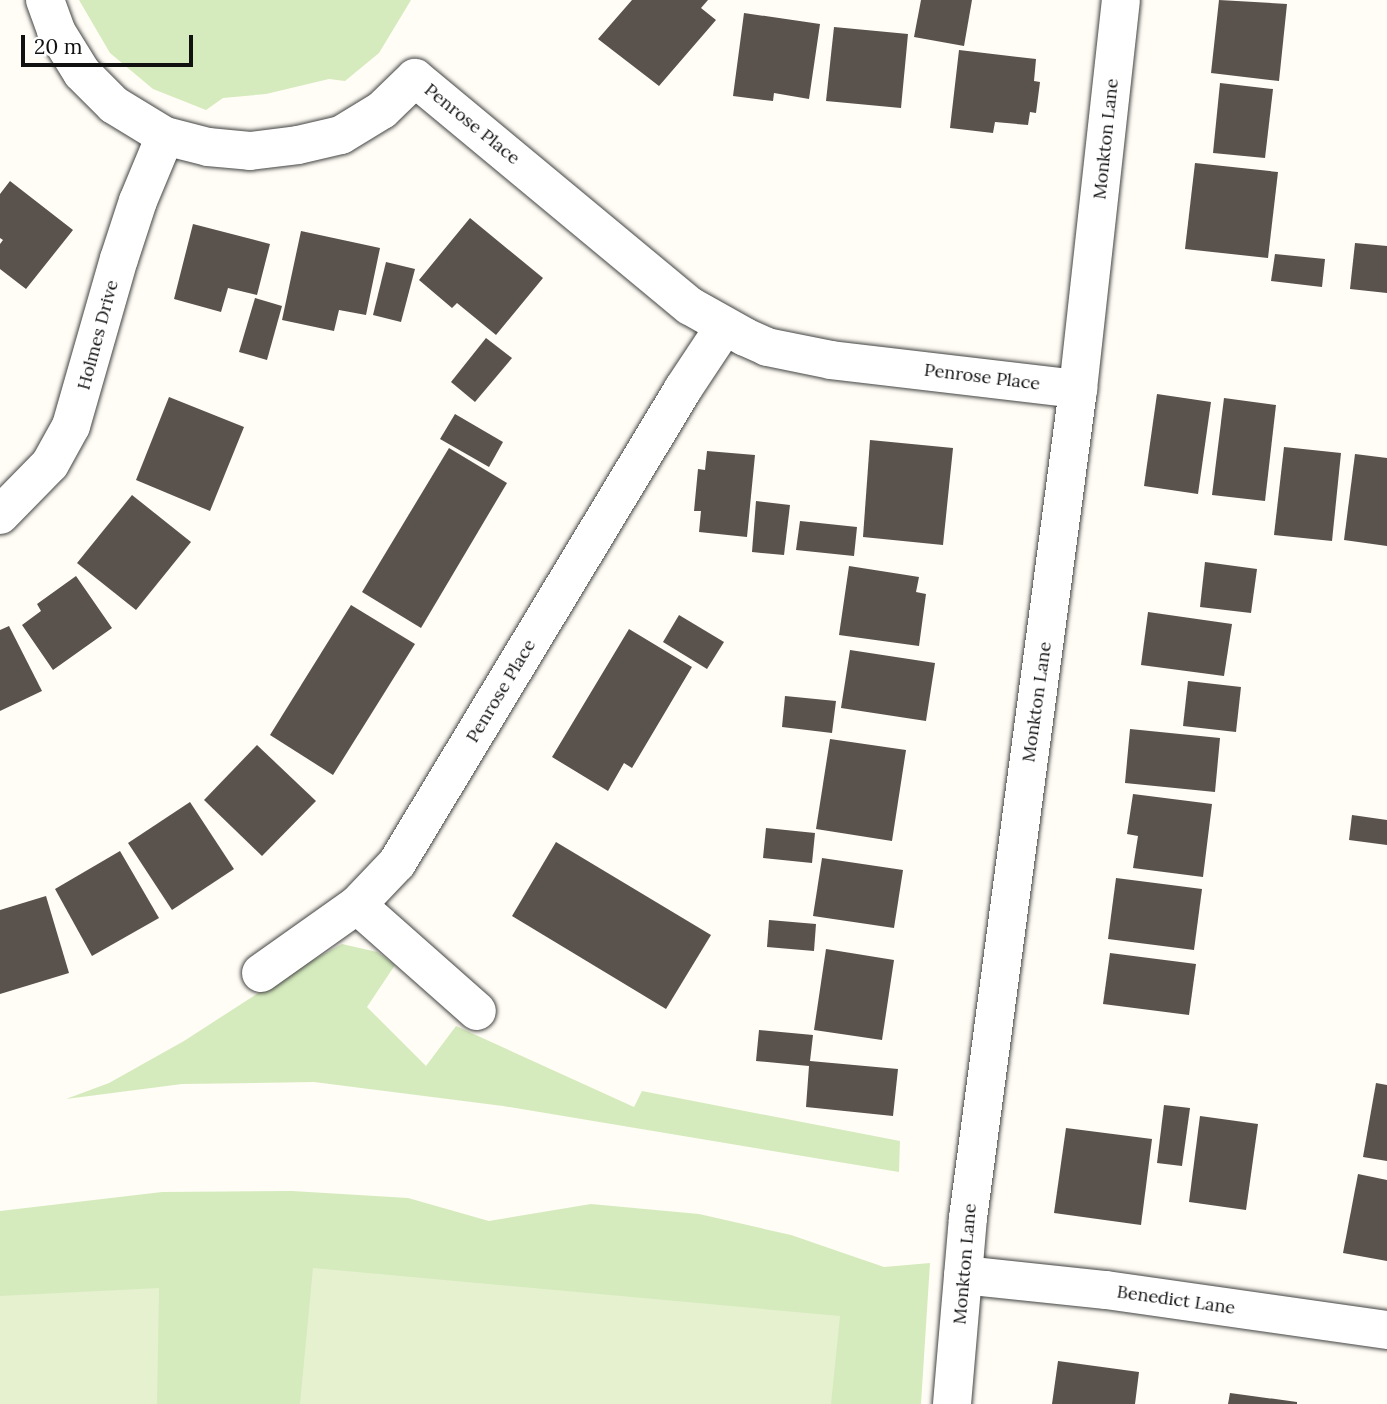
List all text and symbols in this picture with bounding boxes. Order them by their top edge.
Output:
scale bar [24,21,196,65]
text: 20 m [34,33,83,60]
street label: Monkton Lane [1089,77,1123,201]
street label: Penrose Place [420,79,524,169]
street label: Holmes Drive [73,278,123,392]
street label: Penrose Place [923,359,1041,395]
street label: Penrose Place [462,635,540,747]
street label: Monkton Lane [1018,640,1056,764]
street label: Monkton Lane [949,1203,981,1325]
street label: Benedict Lane [1115,1281,1237,1319]

